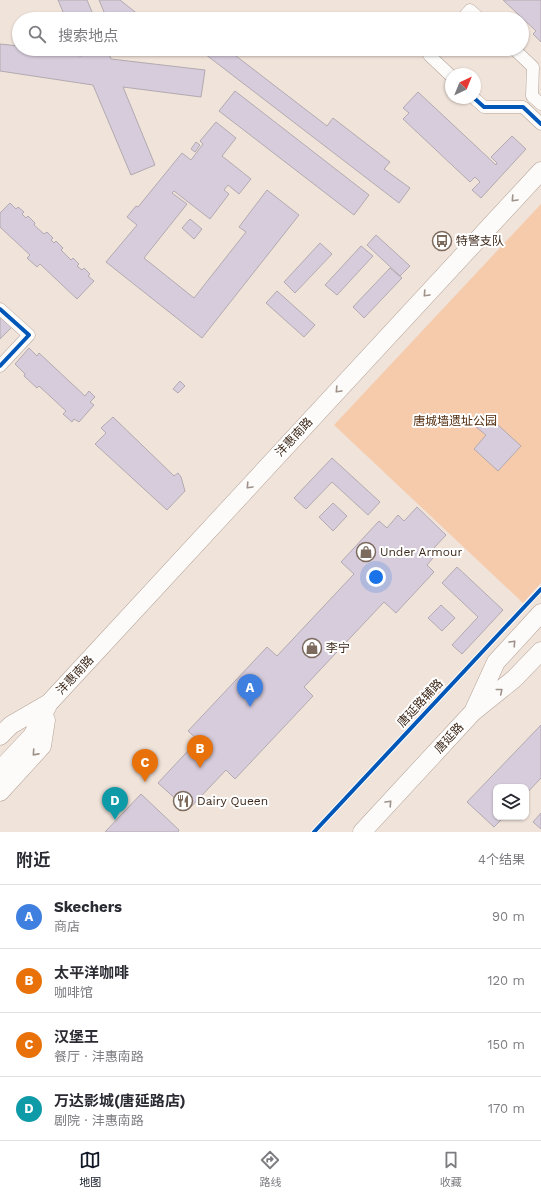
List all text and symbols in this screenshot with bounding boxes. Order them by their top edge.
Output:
search box [12,12,529,56]
icon: search [26,23,48,45]
text: 搜索地点 [58,27,118,45]
north arrow [445,68,481,104]
one-way arrow [512,194,519,202]
bus stop icon: 特警支队 [431,230,453,252]
place label: 特警支队 [456,234,504,248]
one-way arrow [423,290,430,297]
one-way arrow [335,385,342,393]
park label: 唐城墙遗址公园 [413,414,497,428]
street label: 沣惠南路 [273,415,315,459]
one-way arrow [247,481,254,489]
shop icon: Under Armour [355,541,377,563]
place label: Under Armour [380,545,462,559]
your location [366,567,386,587]
shop icon: 李宁 [301,637,323,659]
one-way arrow [508,640,516,648]
place label: 李宁 [326,641,350,655]
street label: 沣惠南路 [54,653,96,697]
pin: A [237,674,263,707]
street label: 唐延路辅路 [394,676,446,730]
one-way arrow [495,689,502,696]
street label: 唐延路 [432,720,466,756]
pin: B [187,735,213,768]
one-way arrow [32,748,40,756]
pin: C [132,749,158,782]
map controls [493,784,529,820]
button: layers [493,784,529,820]
pin: D [102,787,128,820]
restaurant icon: Dairy Queen [172,790,194,812]
place label: Dairy Queen [197,794,268,808]
one-way arrow [384,800,392,808]
text: 附近 [16,850,50,870]
text: 4个结果 [478,852,525,867]
text: Skechers [54,898,122,916]
text: A [25,909,33,924]
text: 90 m [492,909,525,924]
text: 商店 [54,919,80,934]
text: 太平洋咖啡 [54,964,129,982]
text: B [25,973,33,988]
text: 120 m [487,973,525,988]
text: 咖啡馆 [54,985,93,1000]
text: 汉堡王 [54,1028,99,1046]
text: C [25,1037,33,1052]
text: 150 m [487,1037,525,1052]
text: 餐厅 · 沣惠南路 [54,1049,144,1064]
text: 万达影城(唐延路店) [54,1092,186,1110]
text: D [24,1101,34,1116]
text: 170 m [488,1101,525,1116]
text: 剧院 · 沣惠南路 [54,1113,144,1128]
tab: 地图 [79,1149,101,1189]
tab: 路线 [259,1149,281,1189]
tab: 收藏 [440,1149,462,1189]

